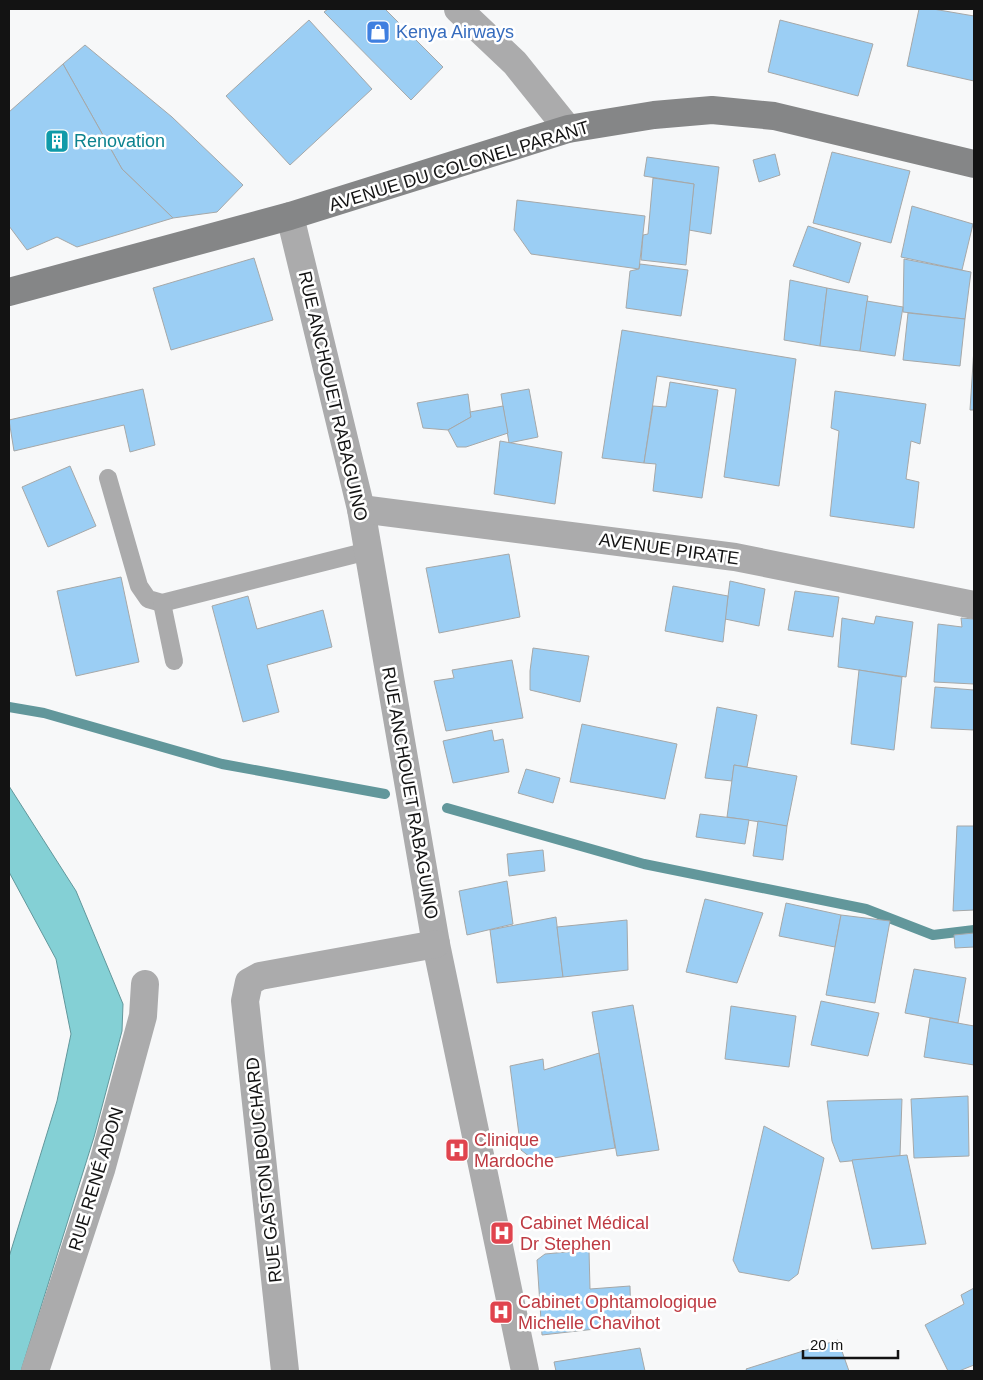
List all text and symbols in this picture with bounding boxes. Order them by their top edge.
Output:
shop icon: Kenya Airways [365,19,391,45]
place label: Kenya Airways [396,22,514,42]
street label: AVENUE DU COLONEL PARANT [327,117,591,215]
building icon: Renovation [44,128,70,154]
place label: Renovation [74,131,165,151]
street label: RUE ANCHOUET RABAGUINO [294,269,372,523]
street label: AVENUE PIRATE [598,529,740,569]
street label: RUE ANCHOUET RABAGUINO [378,665,442,921]
street label: RUE GASTON BOUCHARD [242,1056,286,1284]
street label: RUE RENÉ ADON [65,1105,127,1253]
place label: Clinique Mardoche [474,1130,554,1171]
hospital icon: Clinique Mardoche [444,1137,470,1163]
place label: Cabinet Médical Dr Stephen [520,1213,649,1254]
hospital icon: Cabinet Médical Dr Stephen [489,1220,515,1246]
place label: Cabinet Ophtamologique Michelle Chavihot [518,1292,717,1333]
hospital icon: Cabinet Ophtamologique Michelle Chavihot [488,1299,514,1325]
scale bar [803,1328,898,1360]
text: 20 m [810,1336,843,1353]

